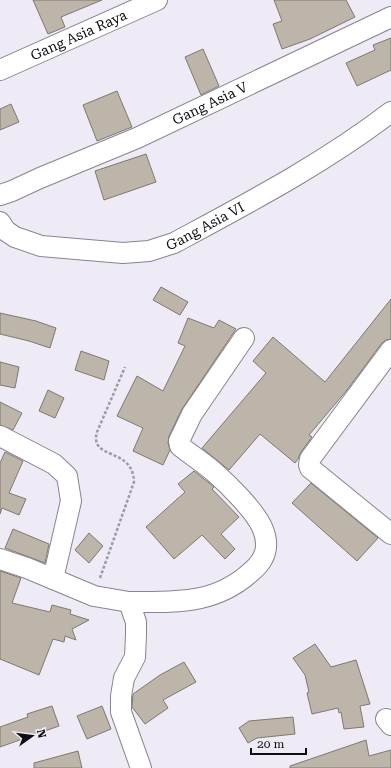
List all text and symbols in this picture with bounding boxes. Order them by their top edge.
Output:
street label: Gang Asia Raya [28,6,130,63]
street label: Gang Asia V [170,79,250,128]
street label: Gang Asia VI [164,199,247,253]
north arrow [12,716,52,756]
text: N [34,728,49,740]
scale bar [251,730,306,756]
text: 20 m [257,737,284,751]

